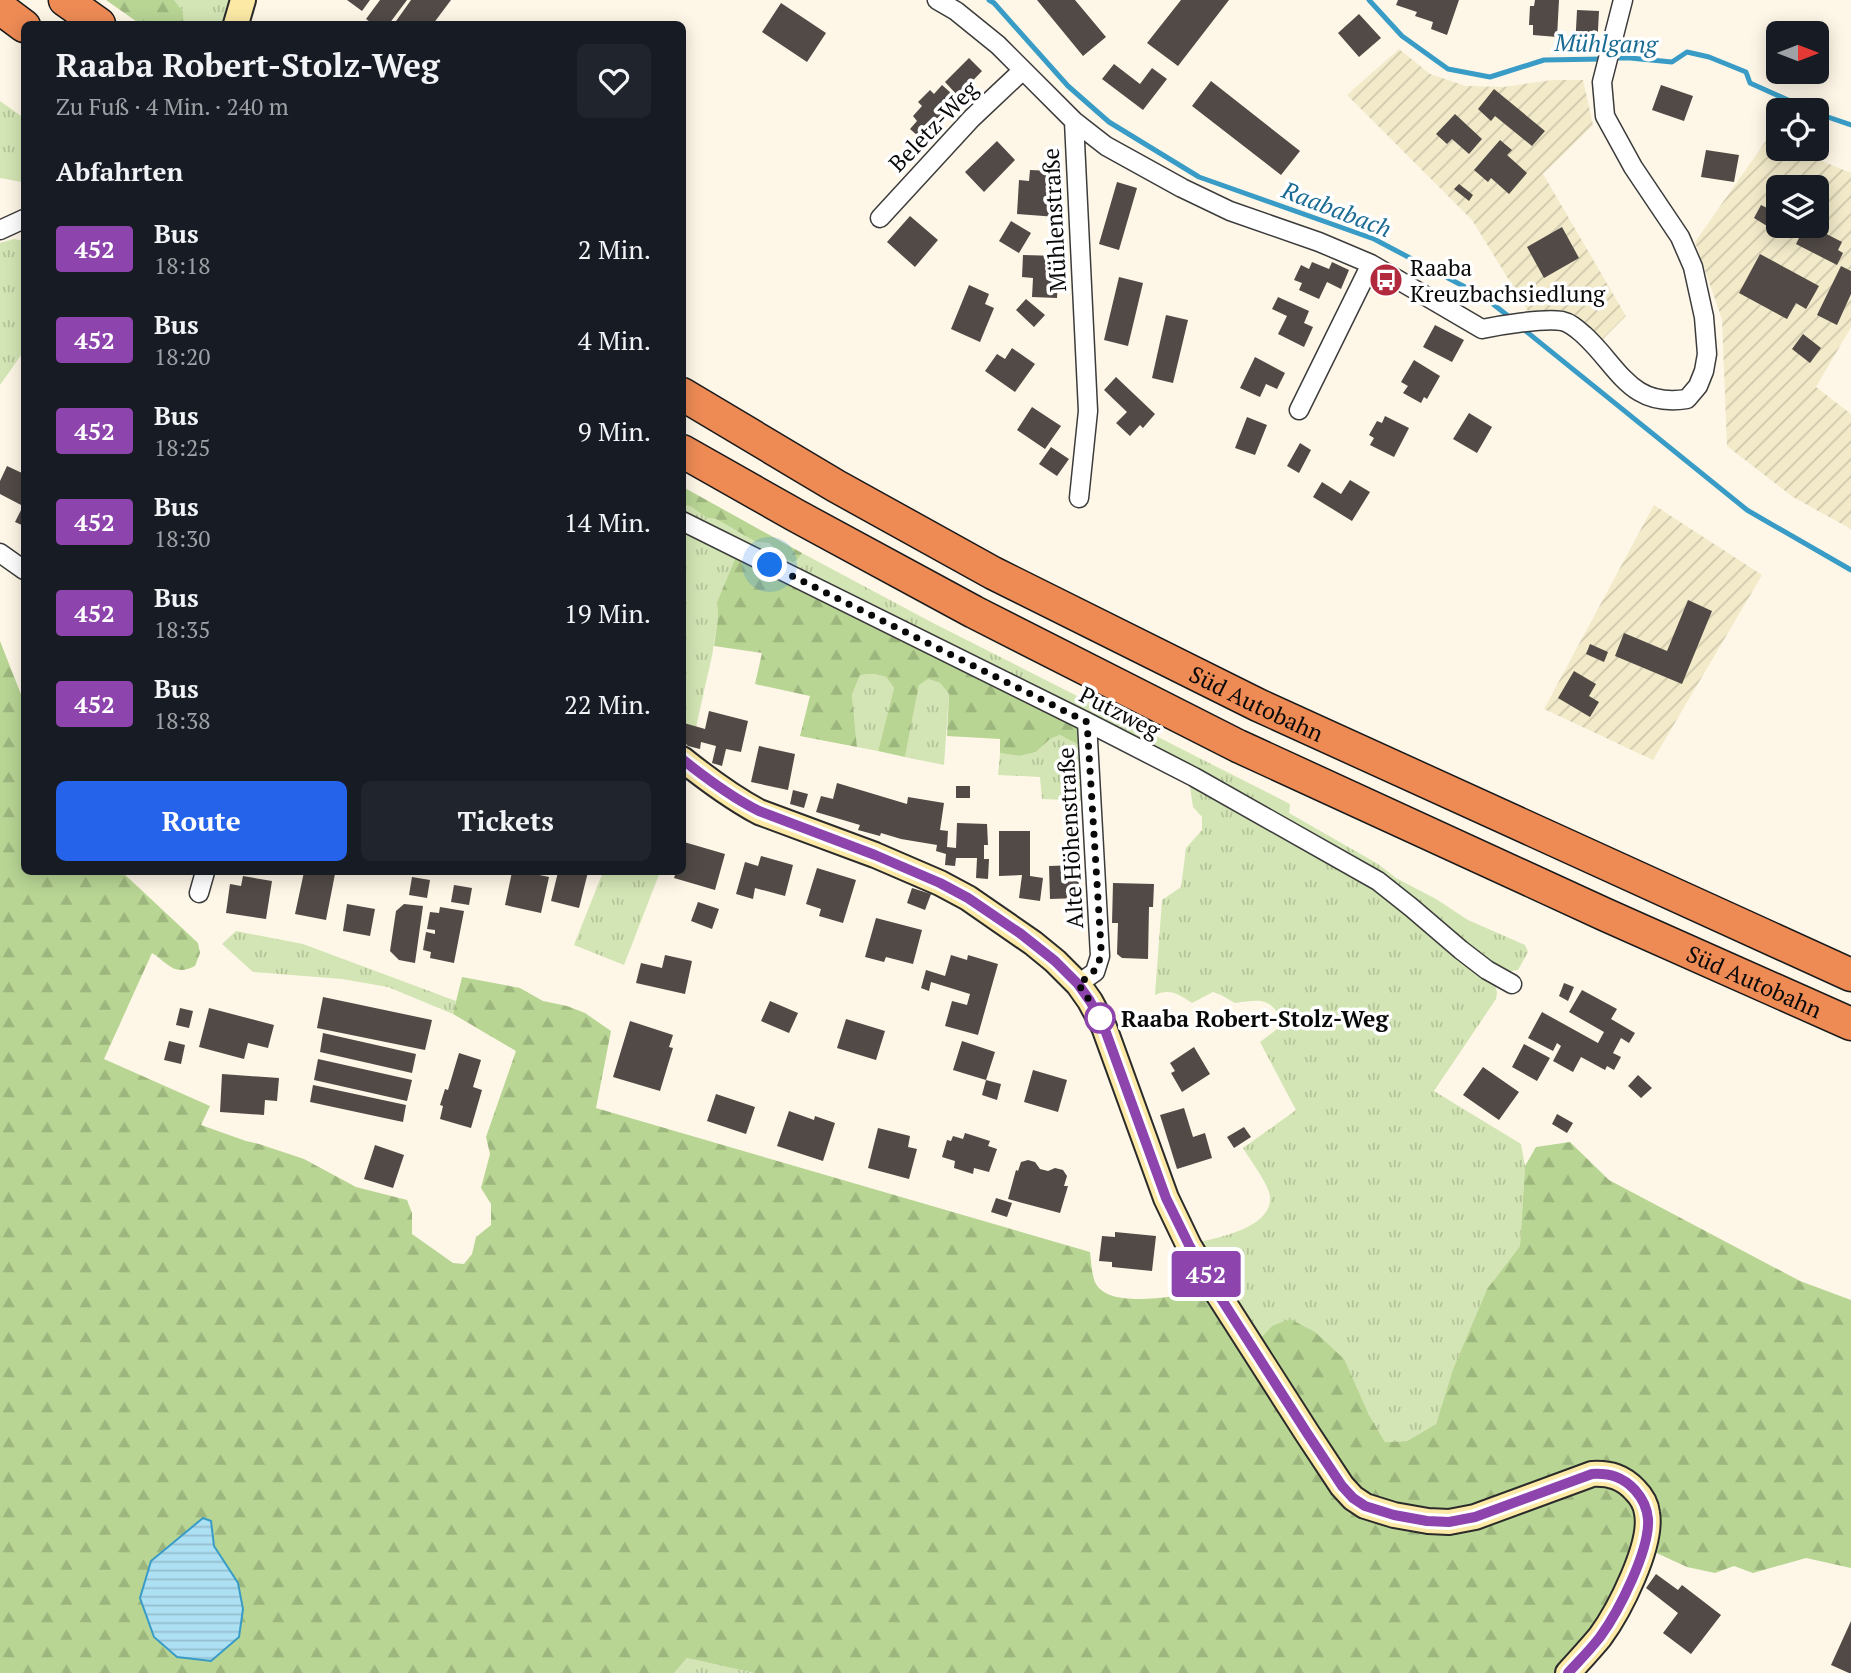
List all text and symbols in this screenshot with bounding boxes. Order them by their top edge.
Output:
north arrow [1766,21,1829,84]
map controls [1766,21,1829,238]
water label: Mühlgang [1553,26,1659,60]
text: Raaba Robert-Stolz-Weg [56,43,440,86]
button: heart [577,44,651,118]
street label: Beletz-Weg [882,73,985,178]
text: Zu Fuß · 4 Min. · 240 m [56,91,289,122]
button: locate [1766,98,1829,161]
street label: Mühlenstraße [1035,147,1073,293]
text: Abfahrten [56,154,183,188]
water label: Raababach [1277,173,1396,244]
button: layers [1766,175,1829,238]
text: Bus [154,216,199,250]
text: 2 Min. [578,232,651,266]
text: 452 [74,233,115,265]
text: 18:18 [154,250,211,281]
place label: Raaba Kreuzbachsiedlung [1410,252,1606,309]
bus stop icon: Raaba Kreuzbachsiedlung [1367,261,1405,299]
text: Bus [154,307,199,341]
text: 4 Min. [578,323,651,357]
text: 452 [74,324,115,356]
text: 18:20 [154,341,211,372]
text: Bus [154,398,199,432]
text: 9 Min. [578,414,651,448]
text: 452 [74,415,115,447]
text: 18:25 [154,432,211,463]
text: Bus [154,489,199,523]
text: 14 Min. [564,505,651,539]
text: 452 [74,506,115,538]
text: 18:30 [154,523,211,554]
your location [752,547,787,582]
text: Bus [154,580,199,614]
text: 19 Min. [564,596,651,630]
text: 452 [74,597,115,629]
text: 18:35 [154,614,211,645]
street label: Süd Autobahn [1184,658,1329,748]
text: Bus [154,671,199,705]
street label: Putzweg [1074,679,1166,746]
text: 22 Min. [564,687,651,721]
text: 452 [74,688,115,720]
text: 18:38 [154,705,211,736]
street label: Alte Höhenstraße [1050,746,1090,930]
button: Route [56,781,347,861]
button: Tickets [361,781,651,861]
street label: Süd Autobahn [1682,937,1827,1025]
marker: Raaba Robert-Stolz-Weg [1085,1003,1115,1033]
place label: Raaba Robert-Stolz-Weg [1121,1003,1389,1034]
line badge: 452 [1166,1251,1246,1297]
text: 452 [1186,1258,1226,1290]

